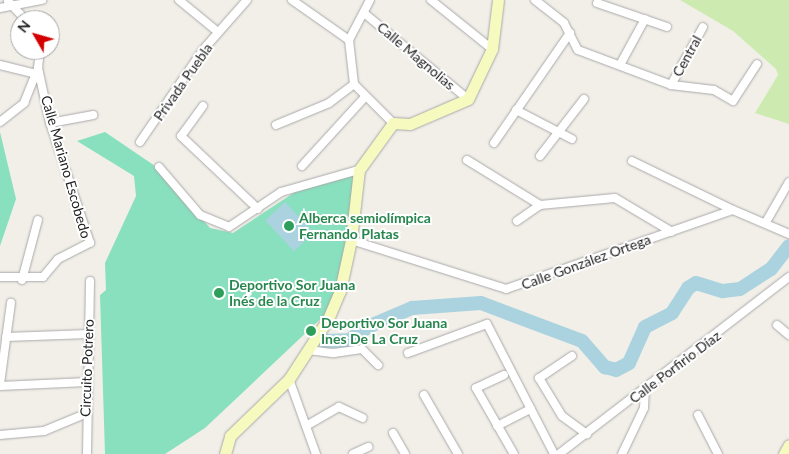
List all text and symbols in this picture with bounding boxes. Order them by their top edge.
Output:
north arrow [10,10,60,60]
text: N [14,17,34,36]
street label: Calle Magnolias [374,19,458,93]
street label: Central [669,32,705,80]
street label: Privada Puebla [150,40,216,124]
street label: Calle Mariano Escobedo [38,94,94,240]
place label: Alberca semiolímpica Fernando Platas [299,210,431,242]
marker: Alberca semiolímpica Fernando Platas [283,220,295,232]
street label: Calle González Ortega [519,231,653,293]
place label: Deportivo Sor Juana Inés de la Cruz [229,277,356,310]
marker: Deportivo Sor Juana Inés de la Cruz [213,287,225,299]
place label: Deportivo Sor Juana Ines De La Cruz [321,315,448,348]
street label: Circuito Potrero [77,319,97,417]
marker: Deportivo Sor Juana Ines De La Cruz [305,325,317,337]
street label: Calle Porfirio Díaz [626,327,724,407]

